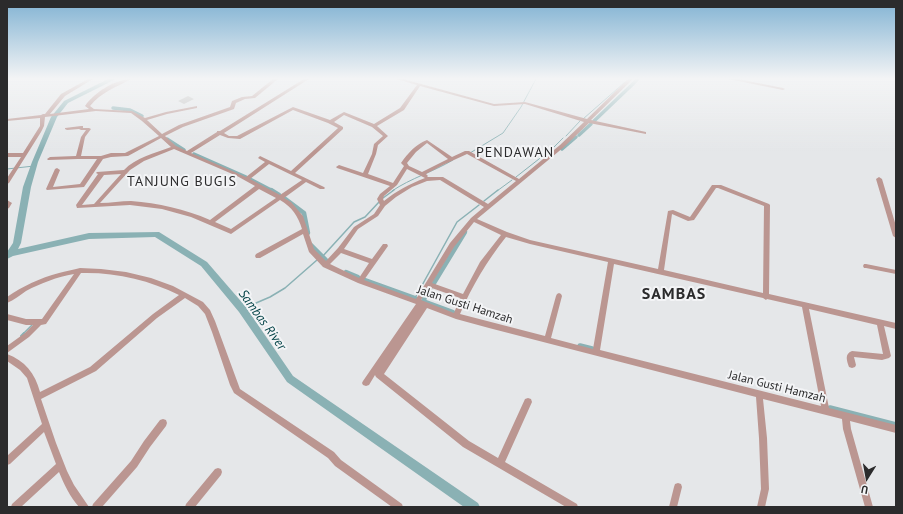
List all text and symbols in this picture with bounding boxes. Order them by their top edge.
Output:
district label: PENDAWAN [476,145,554,161]
district label: TANJUNG BUGIS [127,174,237,190]
street label: Jalan Gusti Hamzah [415,283,515,327]
district label: SAMBAS [642,284,706,304]
water label: Sambas River [235,287,289,353]
street label: Jalan Gusti Hamzah [727,368,827,406]
north arrow [847,458,887,498]
text: U [860,482,869,497]

